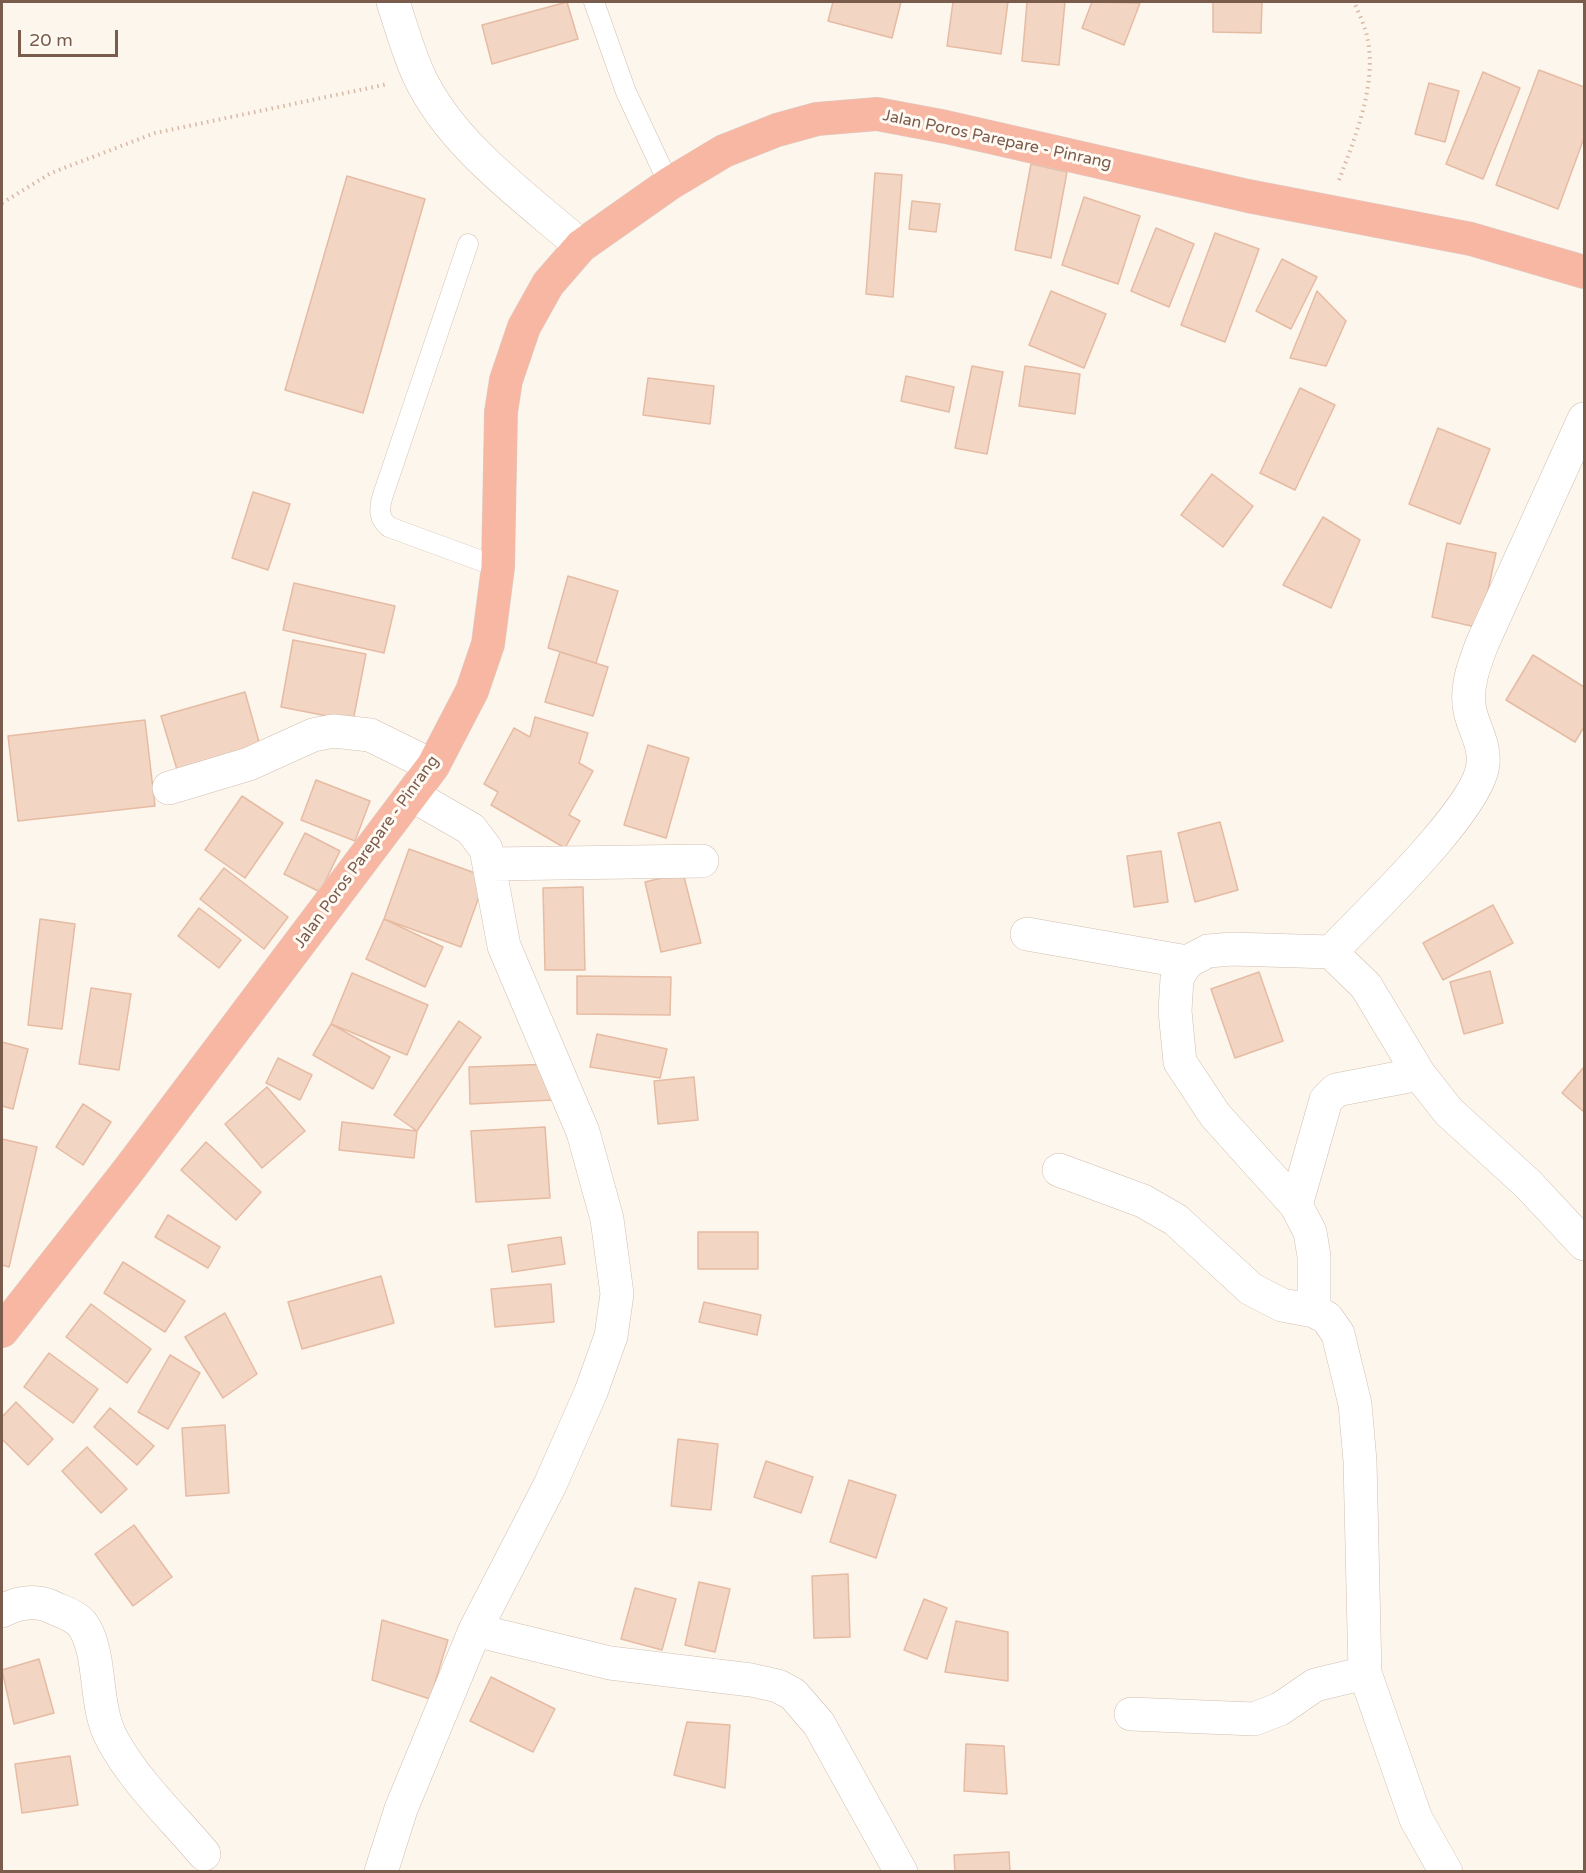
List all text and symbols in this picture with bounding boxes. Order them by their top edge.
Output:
scale bar [21,18,122,56]
text: 20 m [29,29,73,51]
street label: Jalan Poros Parepare - Pinrang [881,106,1113,174]
street label: Jalan Poros Parepare - Pinrang [291,752,443,952]

